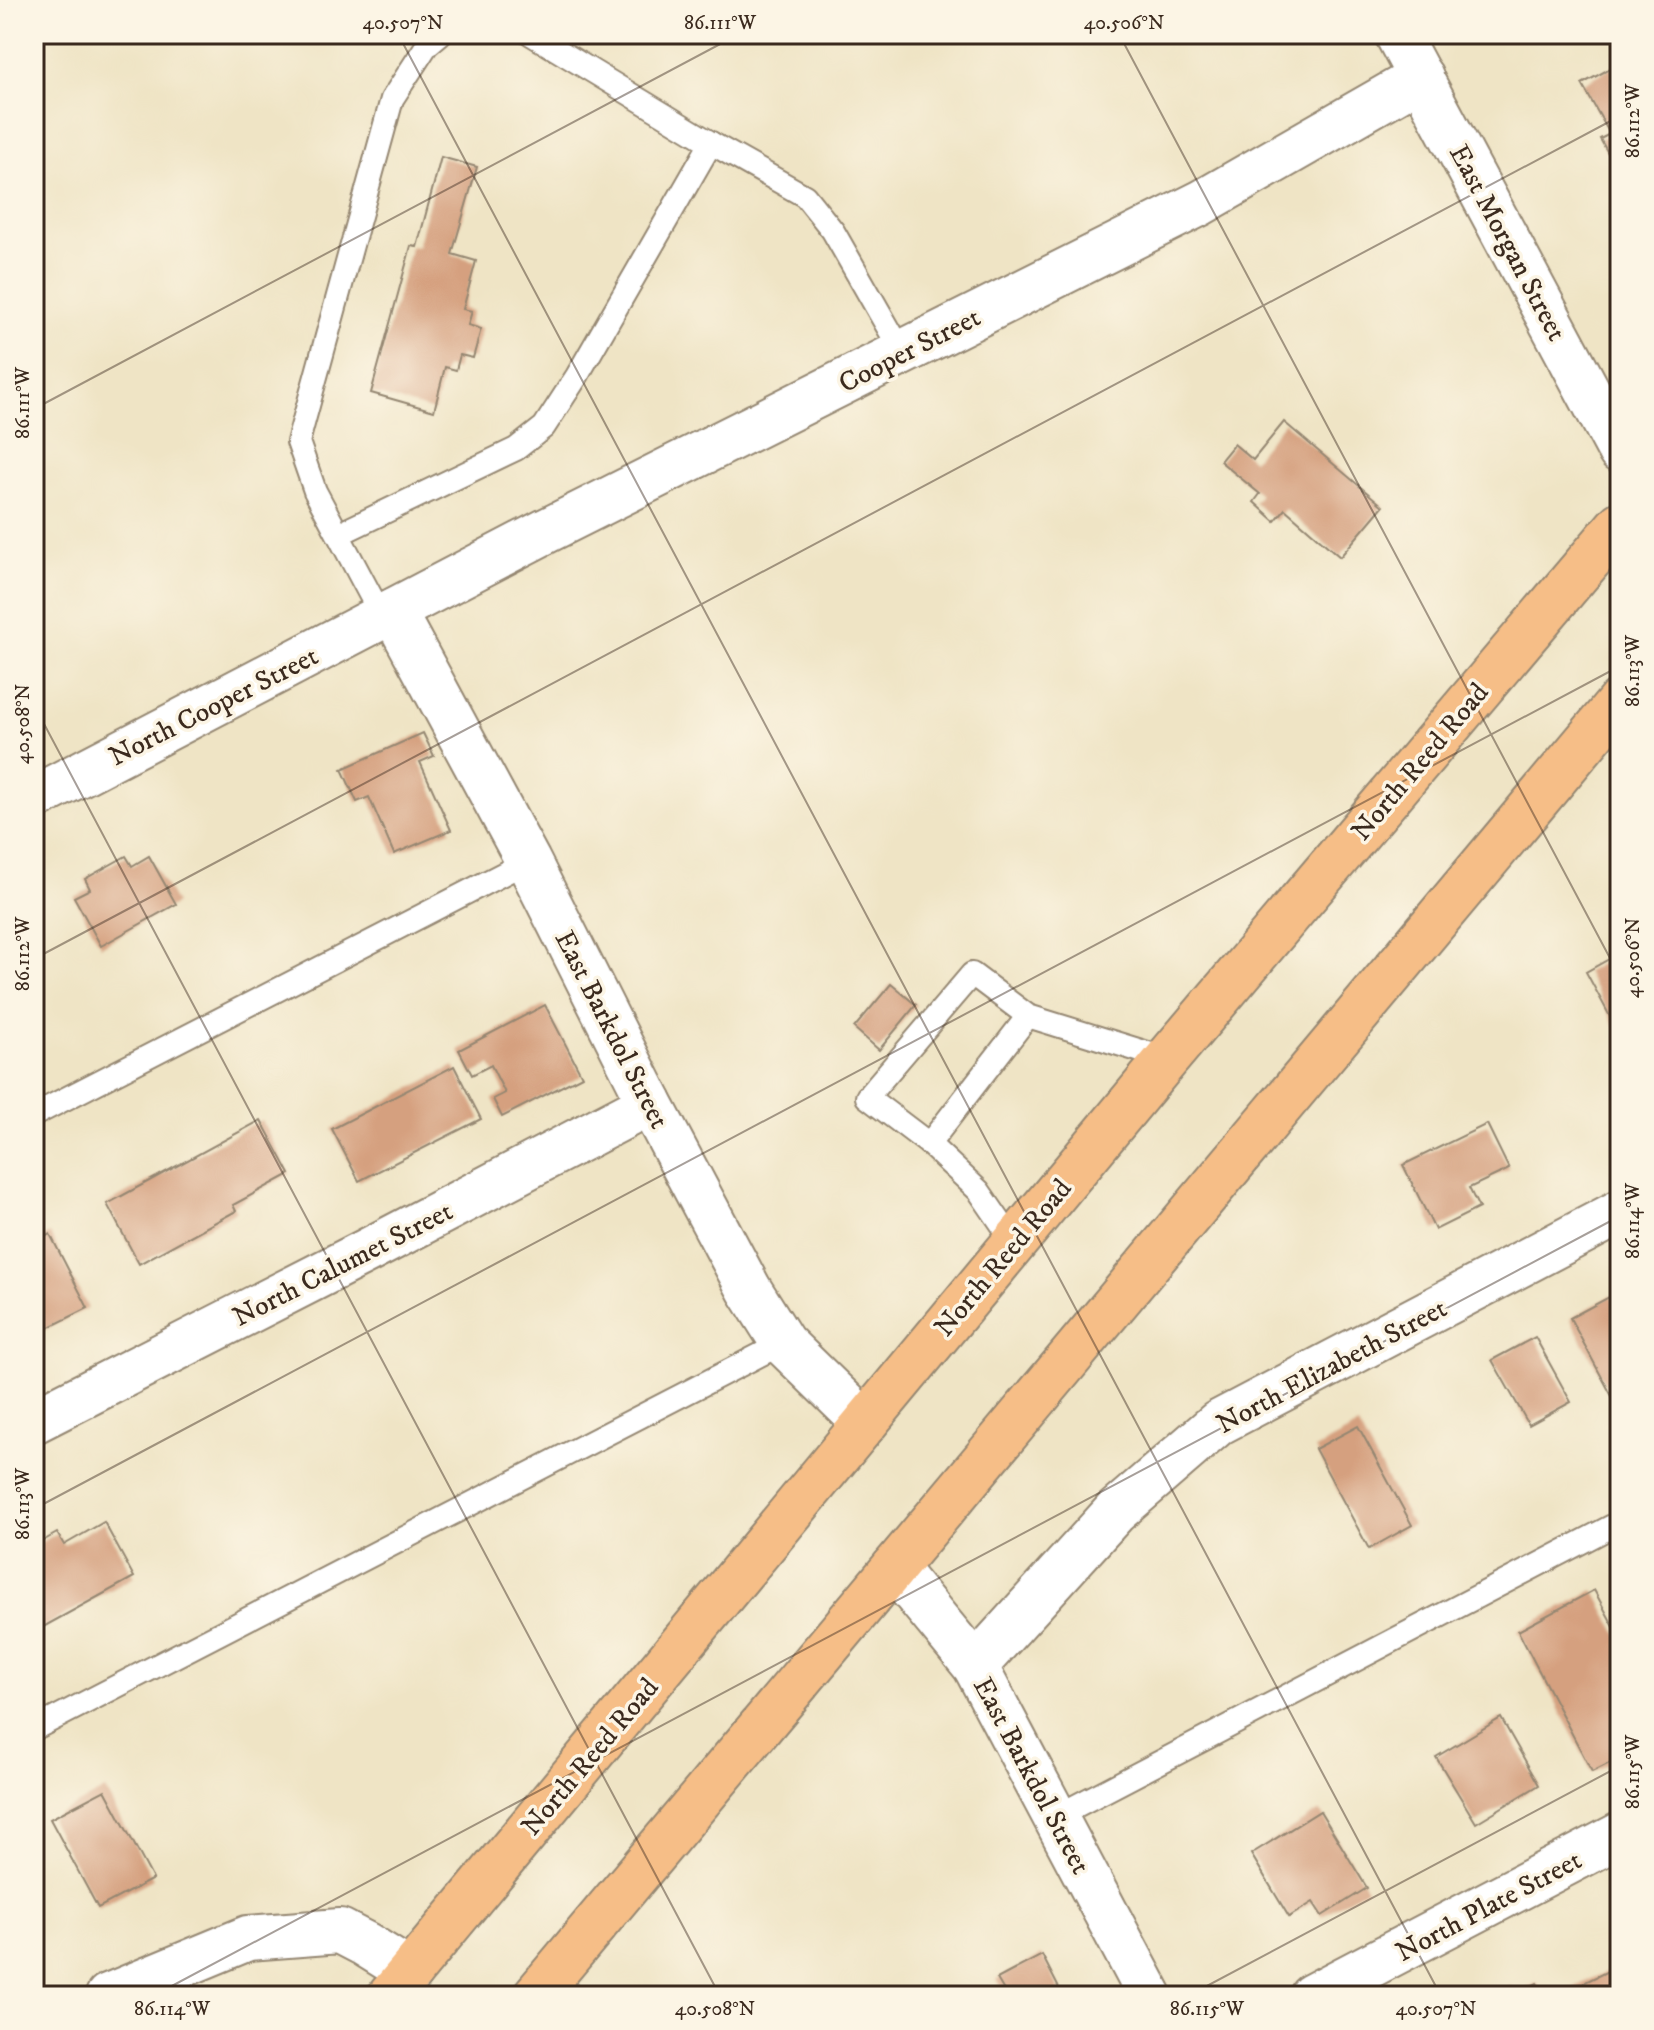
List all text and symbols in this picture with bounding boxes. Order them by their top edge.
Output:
text: 40.507°N [363,11,443,36]
text: 86.111°W [684,11,757,36]
text: 40.506°N [1084,11,1164,36]
text: 86.112°W [1621,83,1646,158]
street label: East Morgan Street [1441,138,1574,347]
street label: Cooper Street [833,300,986,401]
text: 86.111°W [11,366,36,439]
text: 86.113°W [1621,634,1646,707]
street label: North Cooper Street [103,638,324,774]
street label: North Reed Road [1344,676,1496,848]
text: 40.508°N [11,684,36,764]
text: 86.112°W [11,916,36,991]
text: 40.506°N [1621,918,1646,998]
street label: East Barkdol Street [547,925,677,1135]
street label: North Reed Road [927,1172,1079,1344]
text: 86.114°W [1621,1182,1646,1259]
street label: North Calumet Street [227,1194,459,1335]
street label: North Elizabeth Street [1210,1291,1453,1442]
text: 86.113°W [11,1467,36,1540]
street label: North Reed Road [514,1671,666,1843]
street label: East Barkdol Street [965,1671,1098,1880]
text: 86.115°W [1621,1734,1646,1809]
street label: North Plate Street [1390,1843,1588,1970]
text: 86.114°W [134,1997,211,2022]
text: 40.508°N [675,1997,755,2022]
text: 86.115°W [1170,1997,1245,2022]
text: 40.507°N [1396,1997,1476,2022]

